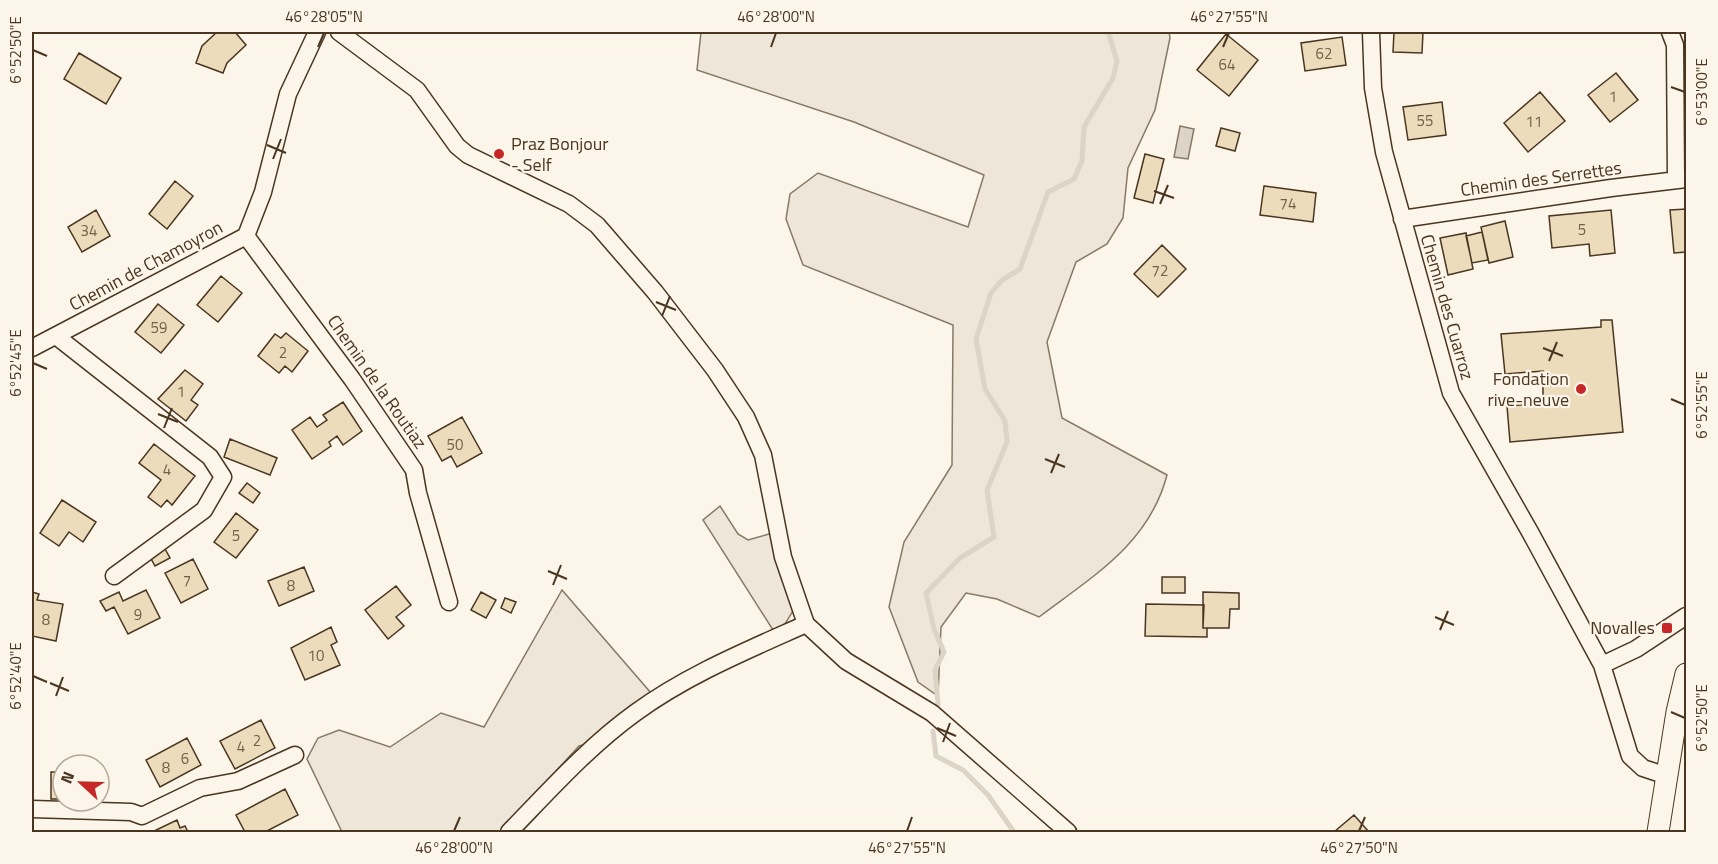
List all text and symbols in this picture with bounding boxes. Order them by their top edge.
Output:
text: 46°28'05"N [285,5,363,28]
text: 46°28'00"N [737,5,815,28]
text: 46°27'55"N [1190,5,1268,28]
text: 6°52'50"E [4,16,27,84]
house number: 62 [1316,42,1332,65]
house number: 64 [1219,53,1235,76]
text: 6°53'00"E [1690,58,1713,126]
house number: 1 [1609,85,1617,108]
house number: 55 [1417,109,1433,132]
house number: 11 [1526,110,1542,133]
place label: Praz Bonjour - Self [511,130,609,178]
marker: Praz Bonjour - Self [492,147,506,161]
street label: Chemin des Serrettes [1459,154,1623,203]
house number: 74 [1280,192,1296,215]
street label: Chemin de Chamoyron [64,214,227,318]
house number: 5 [1578,218,1586,241]
house number: 34 [81,219,97,242]
street label: Chemin des Cuarroz [1414,231,1481,383]
house number: 72 [1152,259,1168,282]
street label: Chemin de la Routiaz [321,309,434,454]
house number: 59 [151,316,167,339]
text: 6°52'45"E [4,329,27,397]
house number: 2 [279,341,287,364]
place label: Fondation rive-neuve [1487,365,1569,413]
text: 6°52'55"E [1690,371,1713,439]
house number: 1 [177,380,185,403]
marker: Fondation rive-neuve [1574,382,1588,396]
house number: 50 [447,433,463,456]
house number: 4 [163,458,171,481]
house number: 5 [232,524,240,547]
house number: 7 [183,569,191,592]
house number: 8 [287,574,295,597]
house number: 9 [134,603,142,626]
house number: 8 [42,608,50,631]
place label: Novalles [1590,614,1655,641]
marker: Novalles [1660,621,1674,635]
text: 6°52'40"E [4,642,27,710]
house number: 10 [308,644,324,667]
text: 6°52'50"E [1690,684,1713,752]
house number: 2 [253,729,261,752]
house number: 4 [237,735,245,758]
house number: 6 [181,747,189,770]
north arrow [51,753,111,813]
house number: 8 [162,756,170,779]
text: N [54,768,80,787]
text: 46°28'00"N [415,836,493,859]
text: 46°27'55"N [868,836,946,859]
text: 46°27'50"N [1320,836,1398,859]

